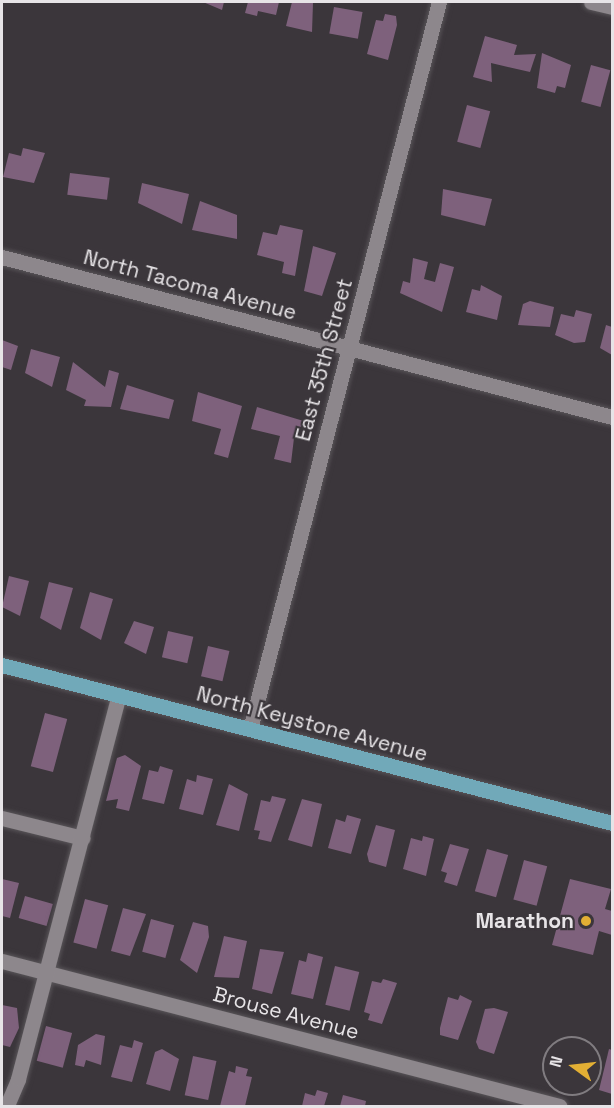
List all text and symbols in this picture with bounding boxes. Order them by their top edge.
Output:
street label: North Tacoma Avenue [80,244,300,326]
street label: East 35th Street [290,276,358,444]
street label: North Keystone Avenue [194,681,430,767]
place label: Marathon [476,908,574,934]
marker: Marathon [579,914,593,928]
street label: Brouse Avenue [210,981,362,1045]
north arrow [542,1036,602,1096]
text: N [545,1054,568,1070]

